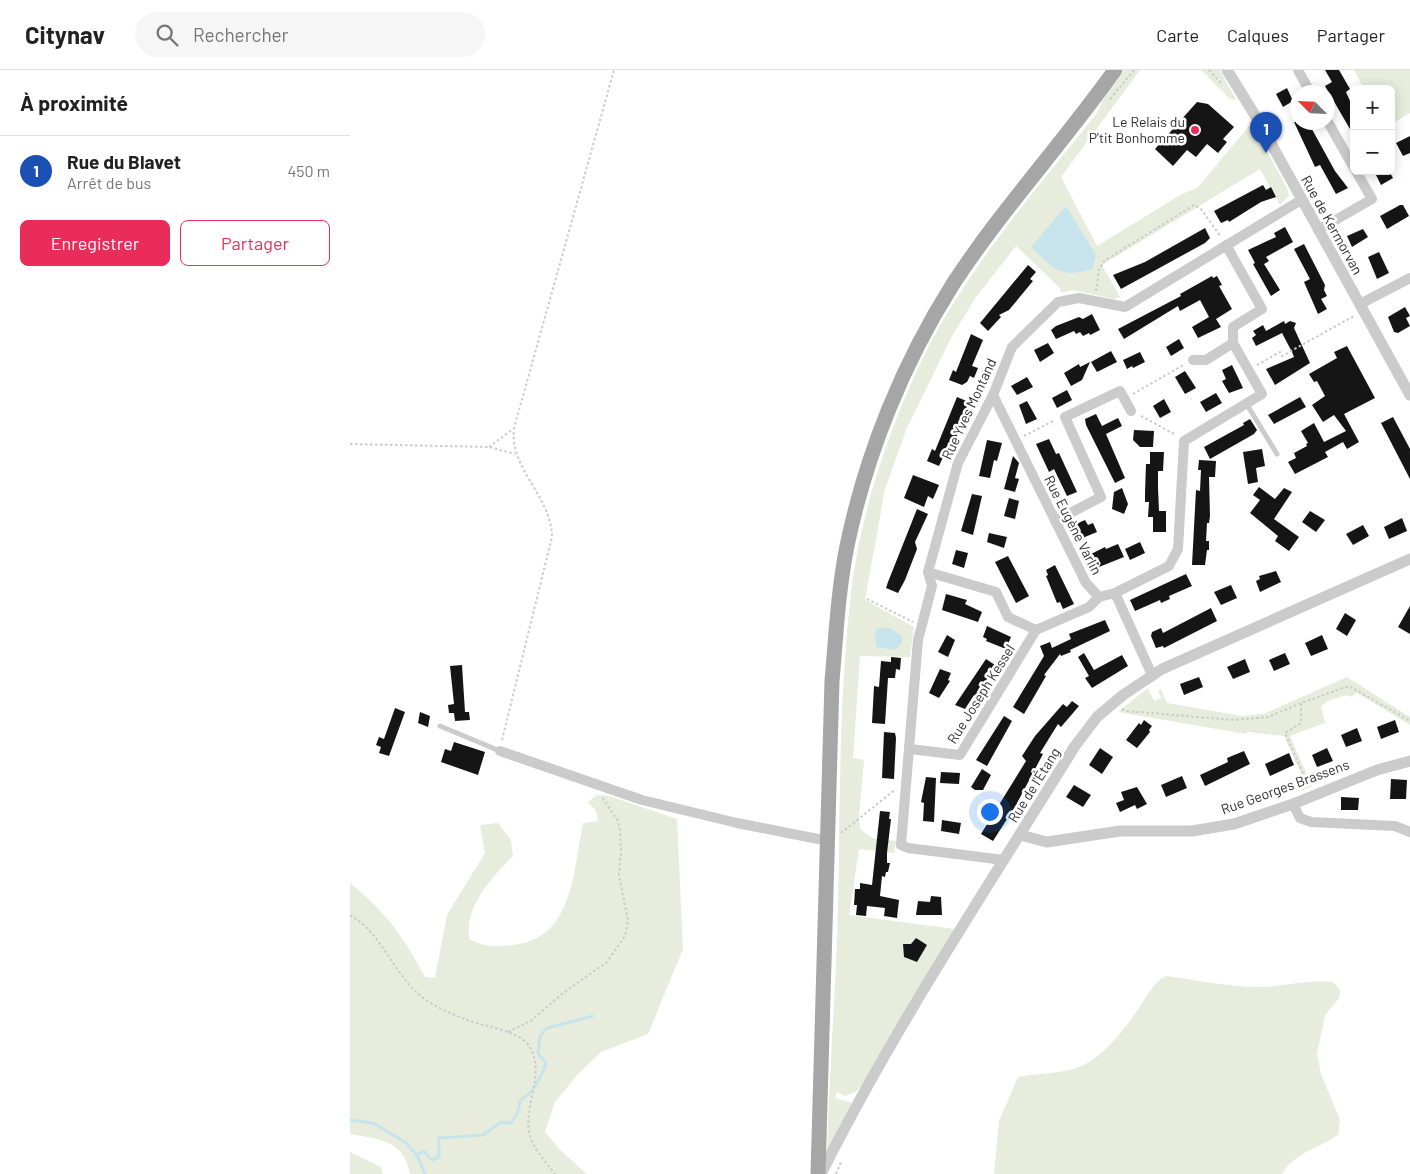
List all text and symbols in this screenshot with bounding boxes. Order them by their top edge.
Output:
search box [135,12,485,57]
text: Citynav [25,20,105,49]
icon: search [153,21,181,49]
text: Rechercher [193,23,289,46]
text: Carte [1156,24,1199,46]
text: Calques [1227,24,1289,46]
text: Partager [1317,24,1385,46]
north arrow [1290,85,1335,130]
map controls [1350,85,1395,175]
button: + [1350,85,1395,130]
text: À proximité [20,90,128,115]
pin: 1 [1250,112,1282,153]
place label: Le Relais du P'tit Bonhomme [1089,113,1185,146]
marker: Le Relais du P'tit Bonhomme [1189,124,1201,136]
button: − [1350,130,1395,175]
text: Rue du Blavet [67,150,181,173]
text: 1 [33,161,39,180]
text: 450 m [287,161,330,180]
street label: Rue de Kermorvan [1298,172,1367,277]
text: Arrêt de bus [67,173,151,192]
button: Enregistrer [20,220,170,266]
button: Partager [180,220,330,266]
street label: Rue Yves Montand [938,356,999,462]
street label: Rue Eugène Varlin [1041,472,1106,577]
street label: Rue Joseph Kessel [943,641,1018,747]
street label: Rue de l'Étang [1004,744,1063,825]
street label: Rue Georges Brassens [1218,755,1352,818]
your location [977,799,1003,825]

